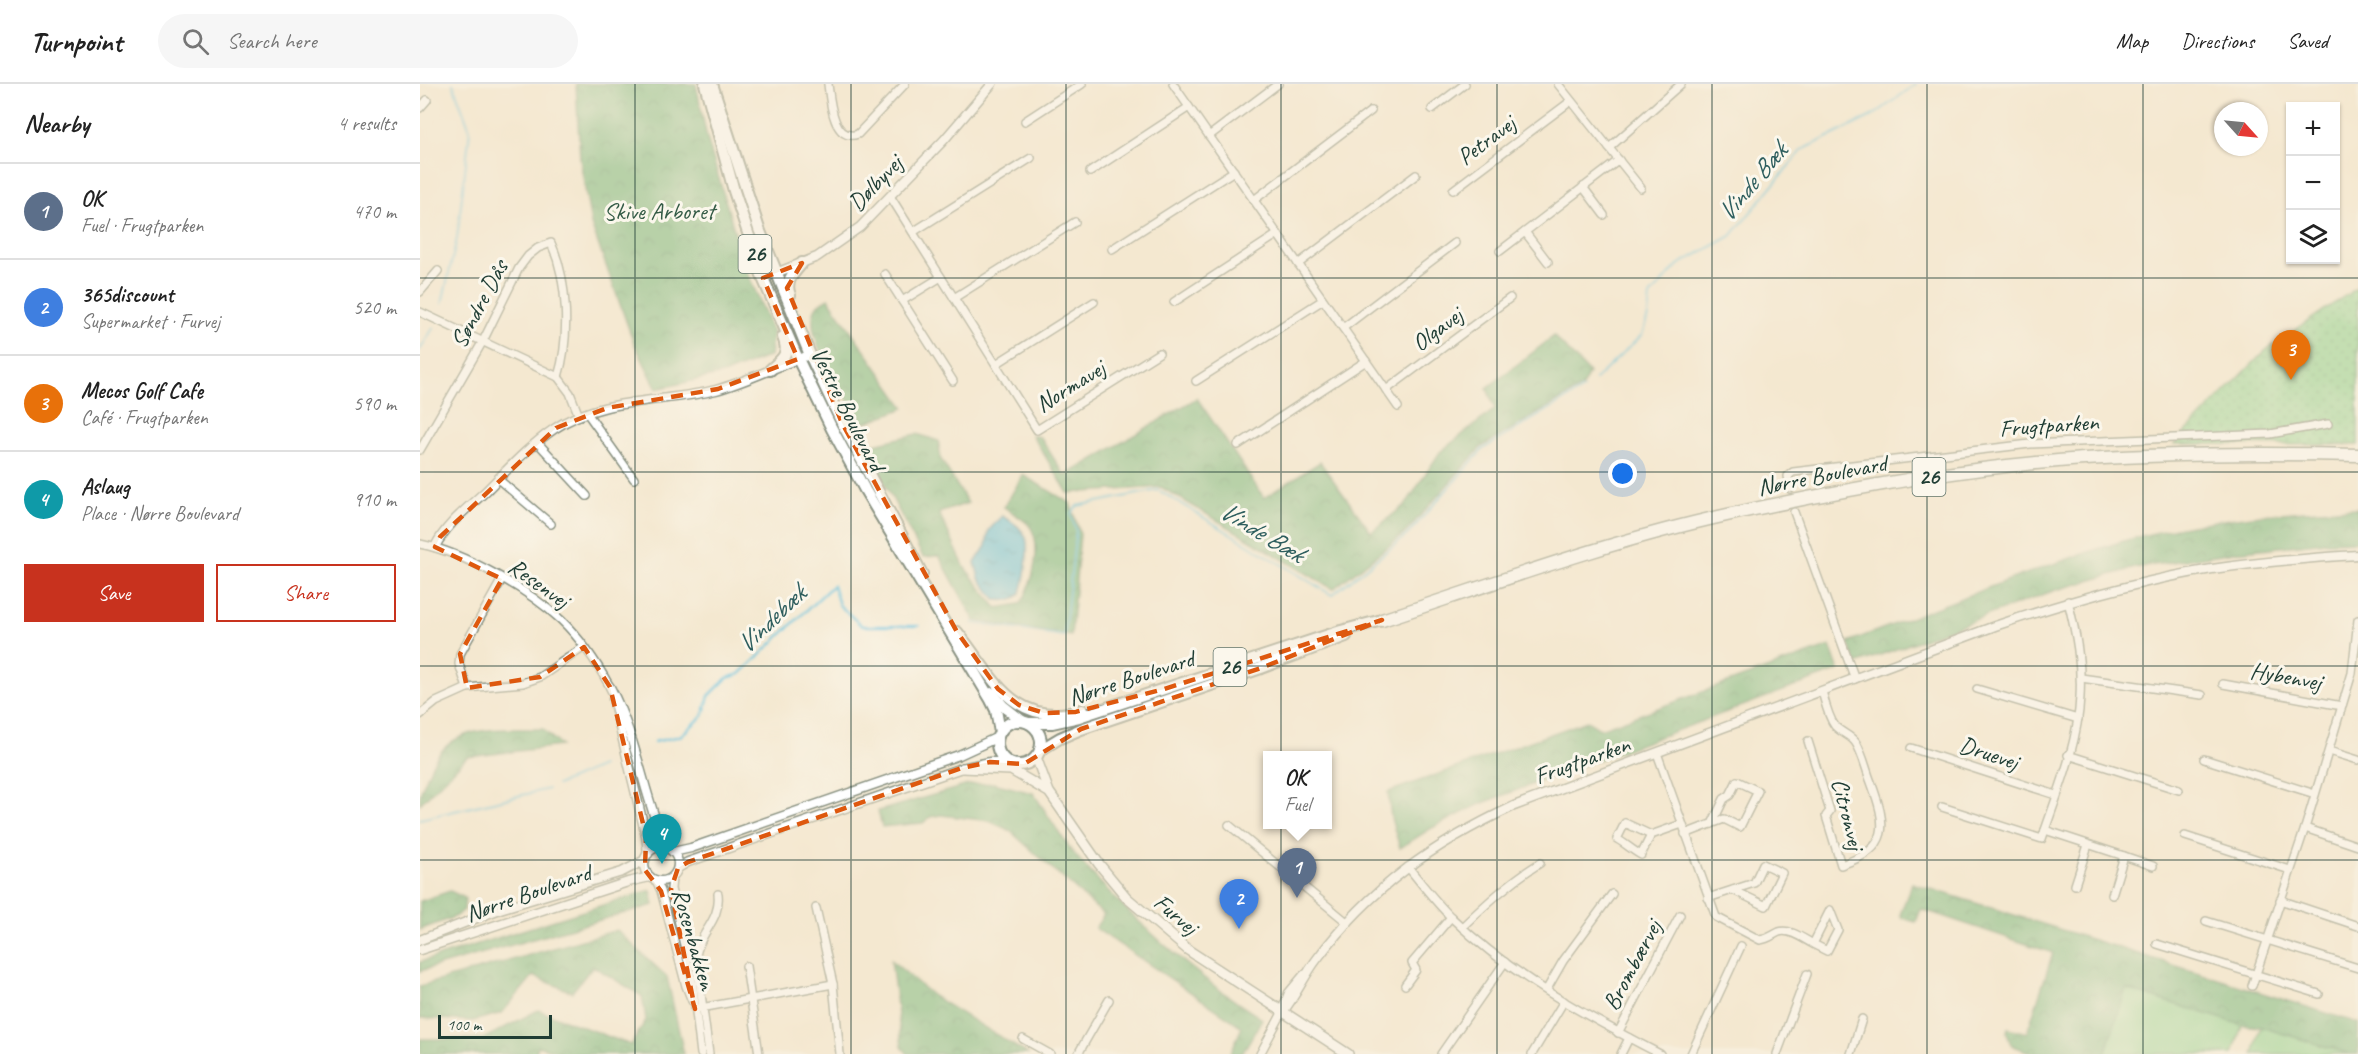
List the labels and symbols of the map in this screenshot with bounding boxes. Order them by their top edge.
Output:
north arrow [2214,102,2268,156]
street label: Petravej [1451,107,1524,172]
water label: Vinde Bæk [1710,133,1797,228]
street label: Dølbyvej [841,147,911,217]
park label: Skive Arboret [604,196,718,226]
road number: 26 [738,235,772,273]
street label: Søndre Dås [443,252,516,353]
street label: Olgavej [1406,298,1471,358]
pin: 3 [2272,330,2310,380]
street label: Vestre Boulevard [804,342,894,479]
street label: Normavej [1030,351,1113,419]
street label: Frugtparken [1998,406,2101,443]
street label: Nørre Boulevard [1755,447,1893,502]
road number: 26 [1912,458,1946,496]
your location [1608,459,1637,488]
water label: Vinde Bæk [1214,494,1314,572]
street label: Resenvej [503,551,578,617]
water label: Vindebæk [729,575,816,660]
street label: Nørre Boulevard [1064,642,1201,713]
road number: 26 [1214,648,1246,686]
street label: Hybenvej [2248,655,2327,698]
street label: Frugtparken [1530,729,1635,791]
street label: Druevej [1956,729,2025,778]
street label: Citronvej [1825,775,1872,856]
pin: 4 [642,814,682,864]
pin: 1 [1278,848,1316,898]
street label: Nørre Boulevard [461,856,598,929]
pin: 2 [1220,880,1258,929]
street label: Rosenbakken [665,885,723,994]
street label: Furvej [1148,887,1207,943]
street label: Brombærvej [1596,912,1670,1015]
scale bar [438,1012,552,1040]

